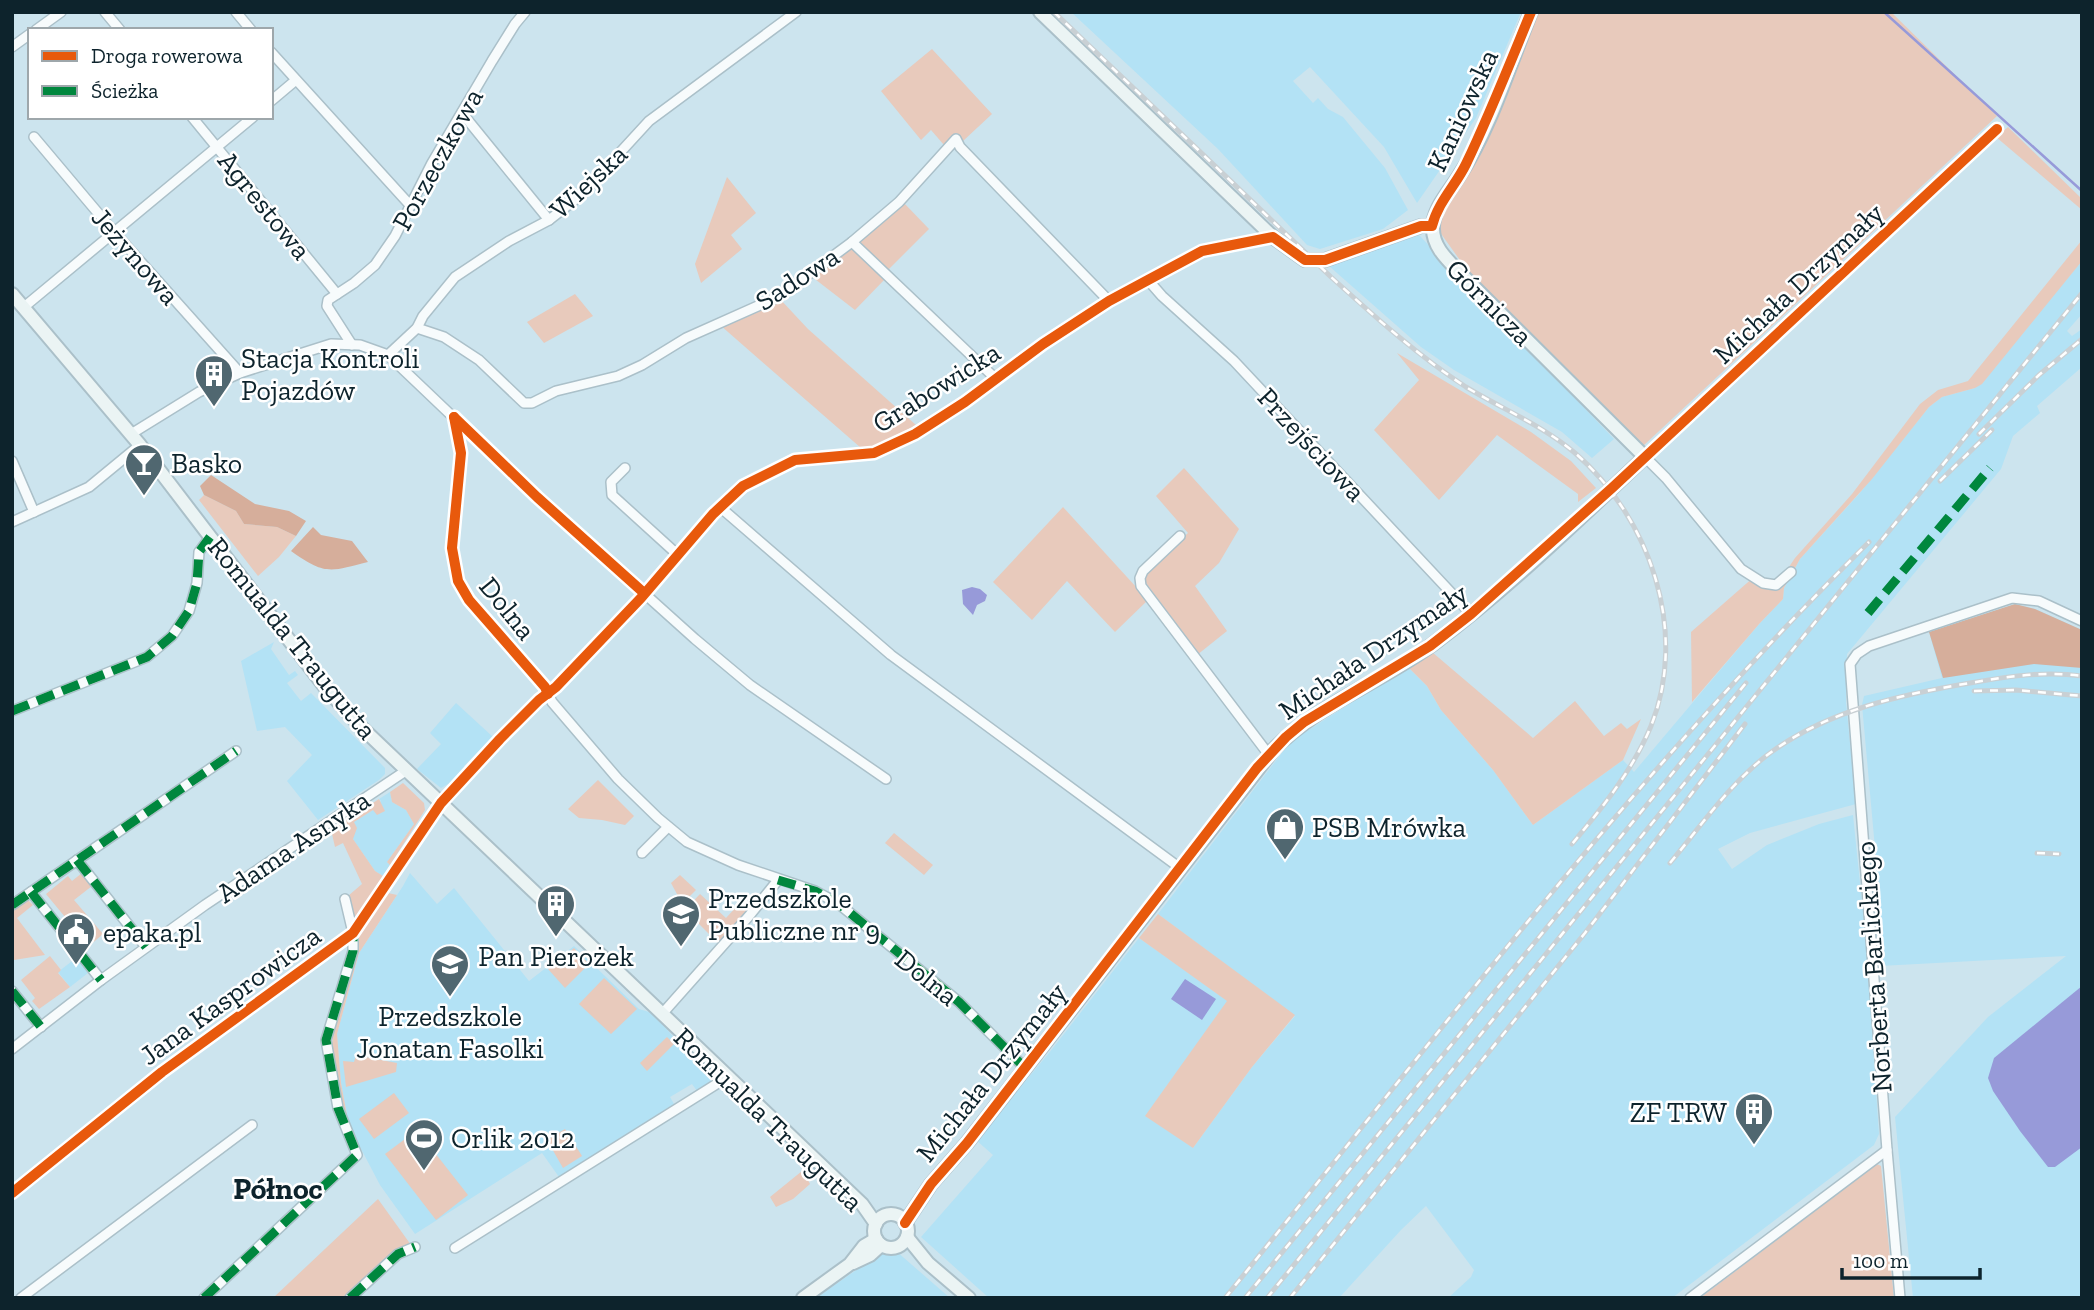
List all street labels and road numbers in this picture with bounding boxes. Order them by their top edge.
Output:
street label: Kaniowska [1420,43,1505,177]
street label: Porzeczkowa [385,82,490,236]
street label: Wiejska [543,137,634,226]
street label: Agrestowa [211,145,319,266]
street label: Michała Drzymały [1707,196,1891,371]
street label: Jeżynowa [85,201,187,312]
street label: Sadowa [749,239,846,318]
street label: Górnicza [1440,252,1540,353]
street label: Grabowicka [866,335,1006,440]
street label: Przejściowa [1251,381,1373,508]
street label: Romualda Traugutta [201,531,384,746]
street label: Dolna [472,570,543,647]
street label: Michała Drzymały [1273,576,1474,727]
street label: Adama Asnyka [210,783,377,910]
street label: Norberta Barlickiego [1848,840,1899,1094]
street label: Jana Kasprowicza [134,919,327,1072]
street label: Dolna [889,942,965,1013]
street label: Michała Drzymały [909,976,1074,1168]
street label: Romualda Traugutta [667,1021,870,1218]

